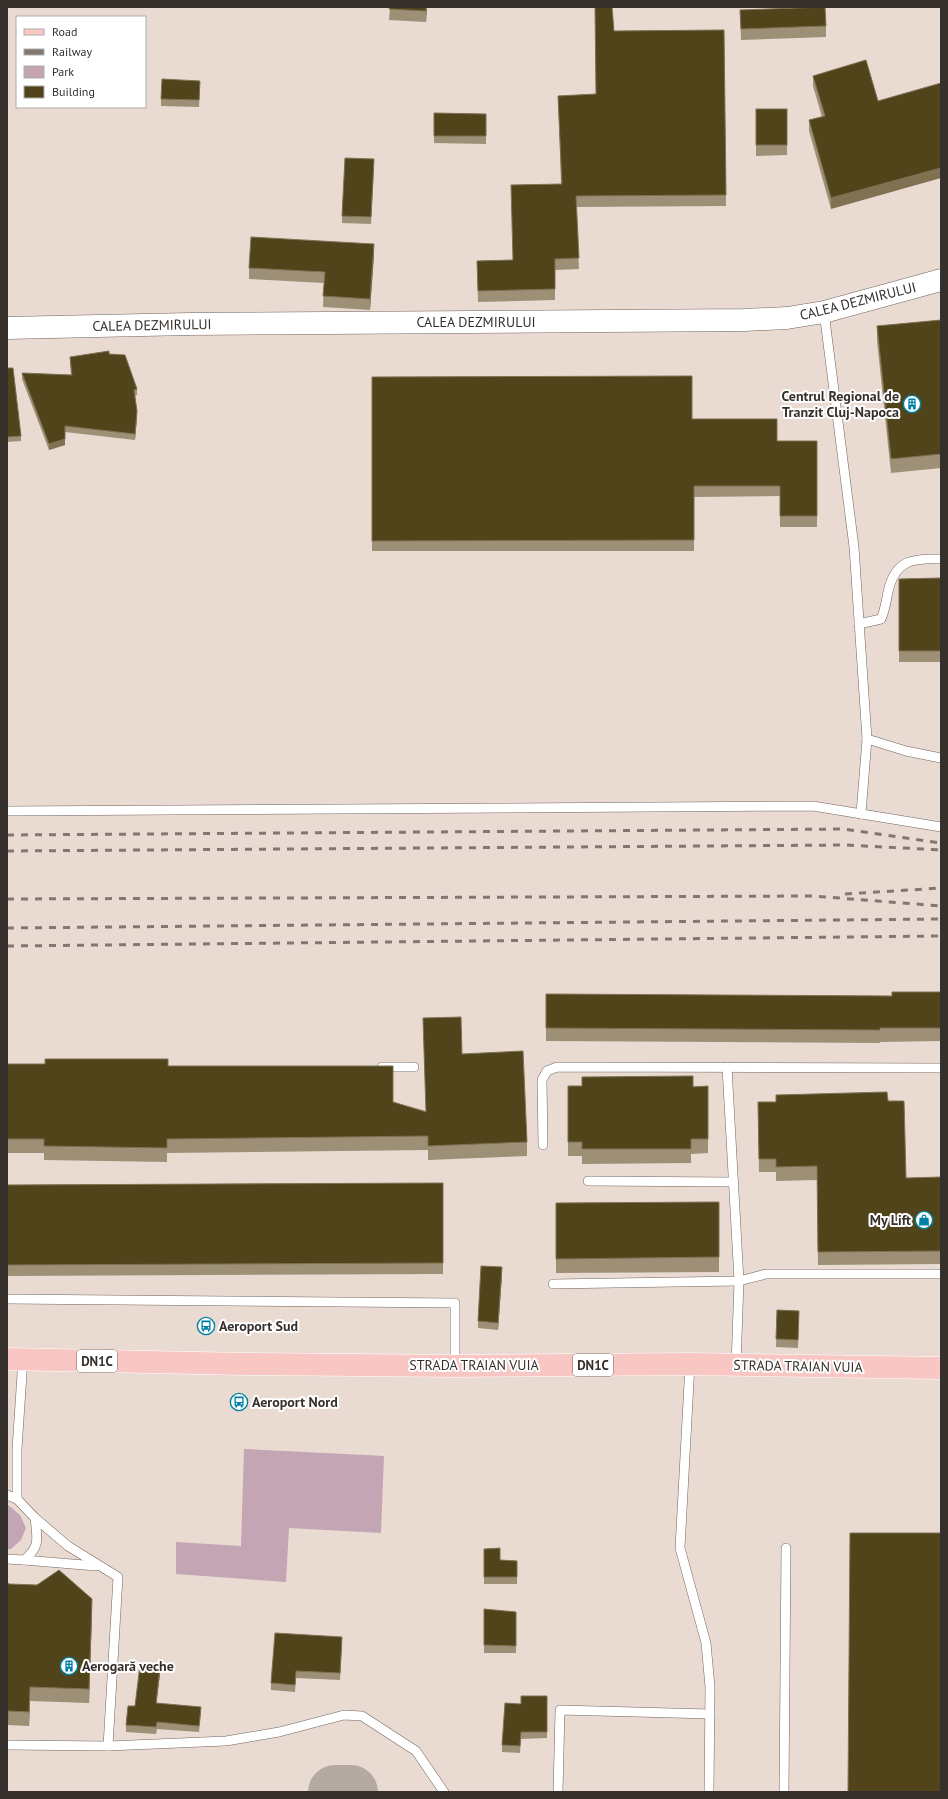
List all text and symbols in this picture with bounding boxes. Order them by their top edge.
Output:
legend [16,16,146,108]
text: Road [52,24,77,39]
text: Railway [52,44,92,59]
text: Park [52,64,74,79]
text: Building [52,84,95,99]
street label: CALEA DEZMIRULUI [798,278,918,324]
street label: CALEA DEZMIRULUI [416,313,536,331]
street label: CALEA DEZMIRULUI [92,315,212,335]
place label: Centrul Regional de Tranzit Cluj-Napoca [781,387,899,421]
building icon: Centrul Regional de Tranzit Cluj-Napoca [902,394,922,414]
shop icon: My Lift [914,1210,934,1230]
place label: My Lift [870,1211,911,1229]
bus stop icon: Aeroport Sud [196,1316,216,1336]
place label: Aeroport Sud [219,1317,298,1335]
road number: DN1C [77,1350,117,1372]
road number: DN1C [573,1354,613,1376]
street label: STRADA TRAIAN VUIA [409,1356,539,1374]
street label: STRADA TRAIAN VUIA [733,1356,864,1376]
bus stop icon: Aeroport Nord [229,1392,249,1412]
place label: Aeroport Nord [252,1393,338,1411]
building icon: Aerogară veche [59,1656,79,1676]
place label: Aerogară veche [82,1657,174,1675]

